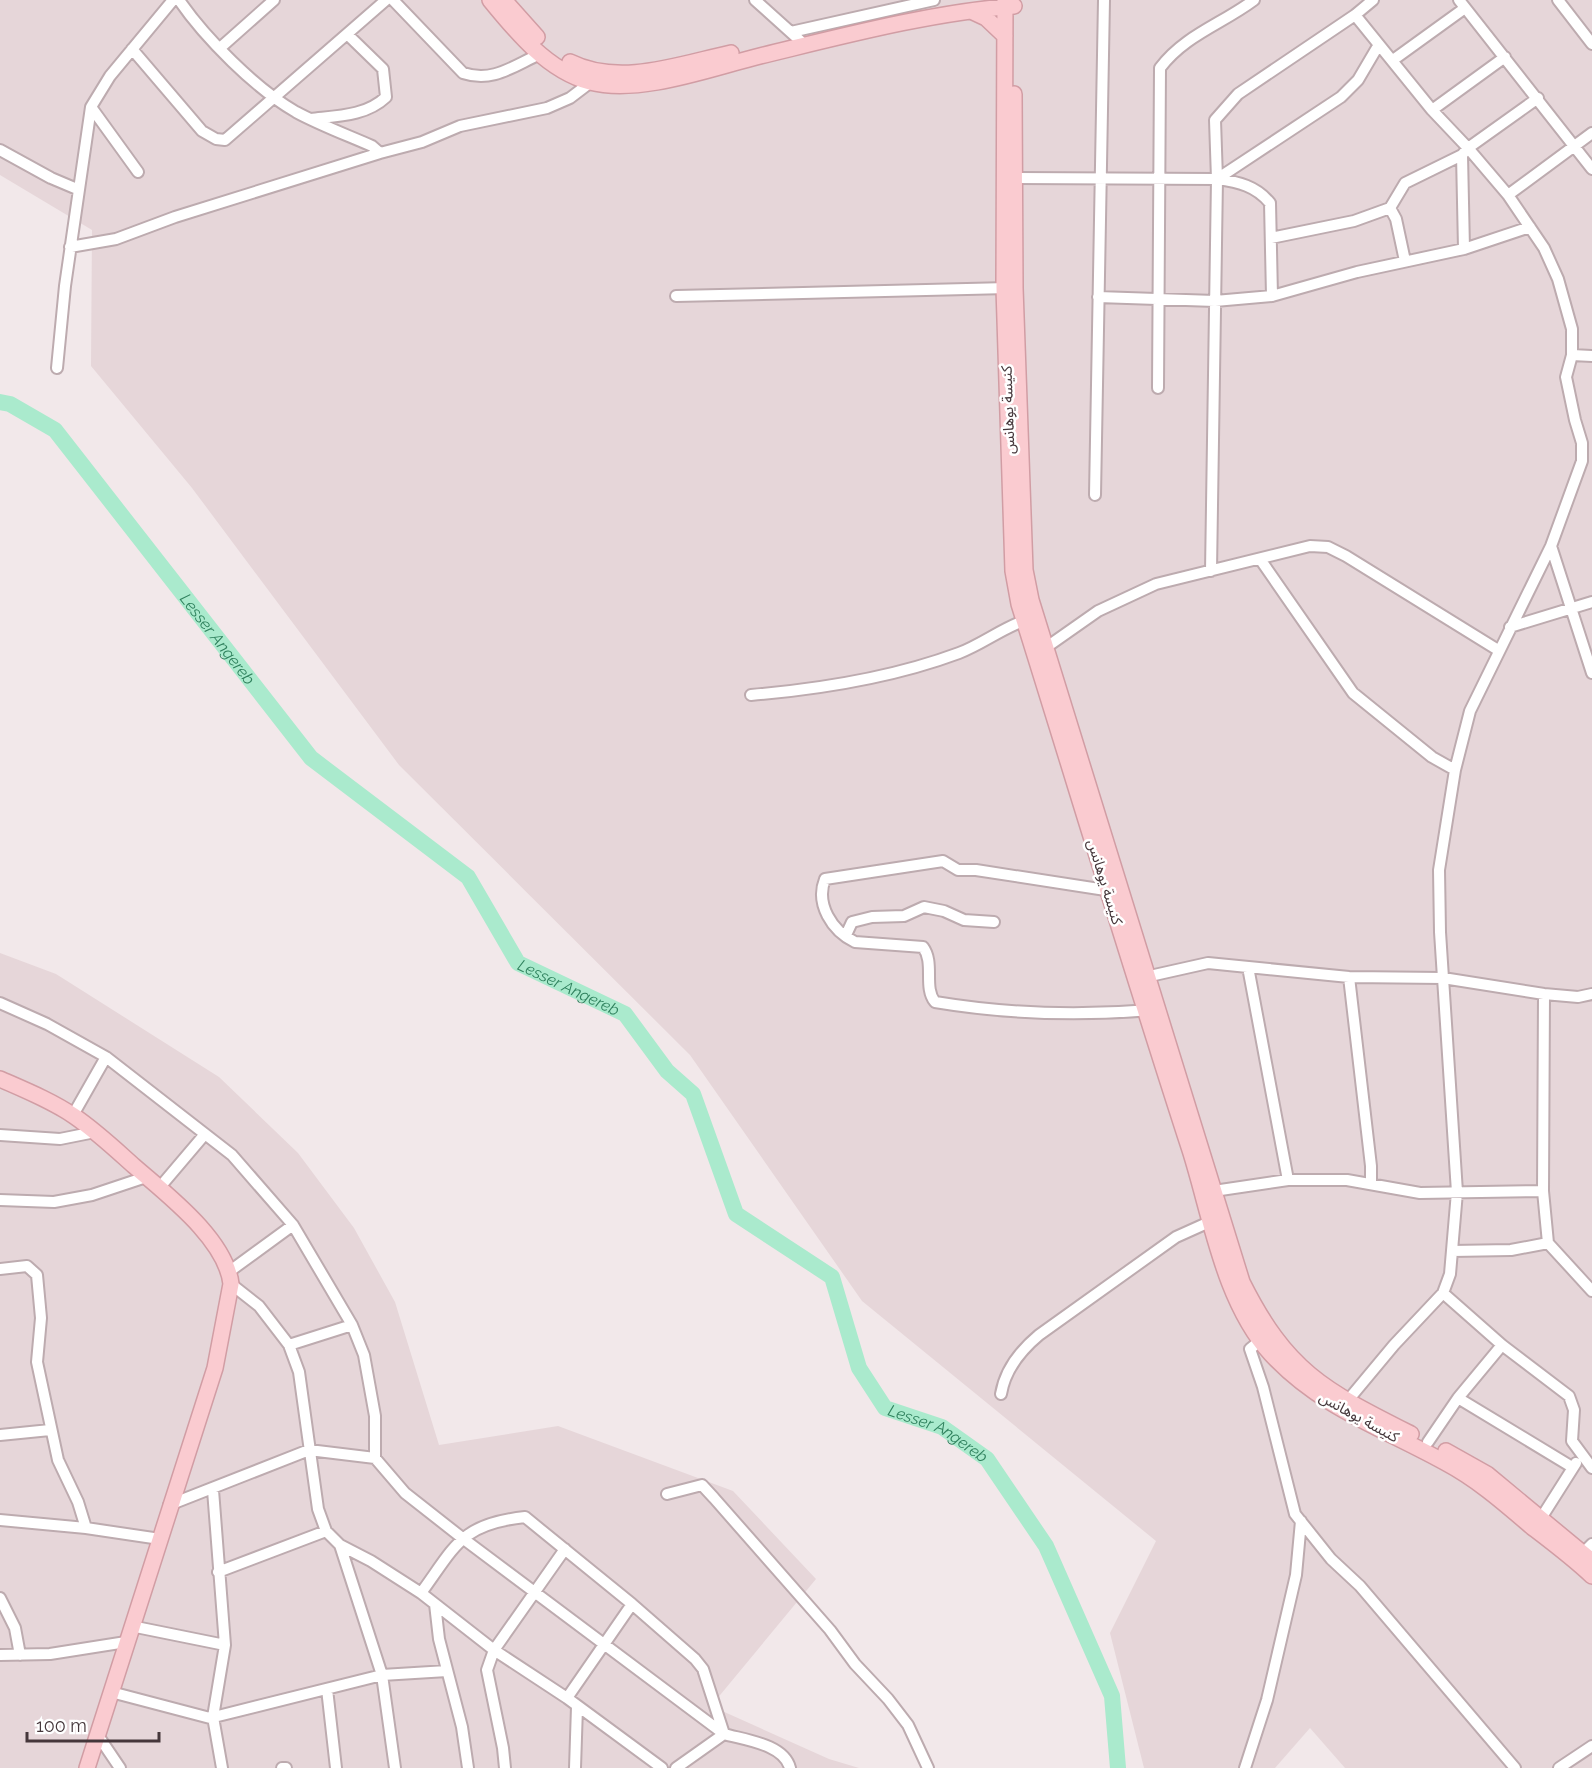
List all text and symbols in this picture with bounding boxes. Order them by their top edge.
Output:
street label: كنيسة يوهانس [997,365,1019,454]
water label: Lesser Angereb [177,590,259,688]
street label: كنيسة يوهانس [1083,837,1127,928]
water label: Lesser Angereb [515,955,623,1019]
street label: كنيسة يوهانس [1316,1388,1403,1447]
water label: Lesser Angereb [886,1400,992,1466]
scale bar [27,1705,159,1743]
text: 100 m [36,1715,87,1736]

